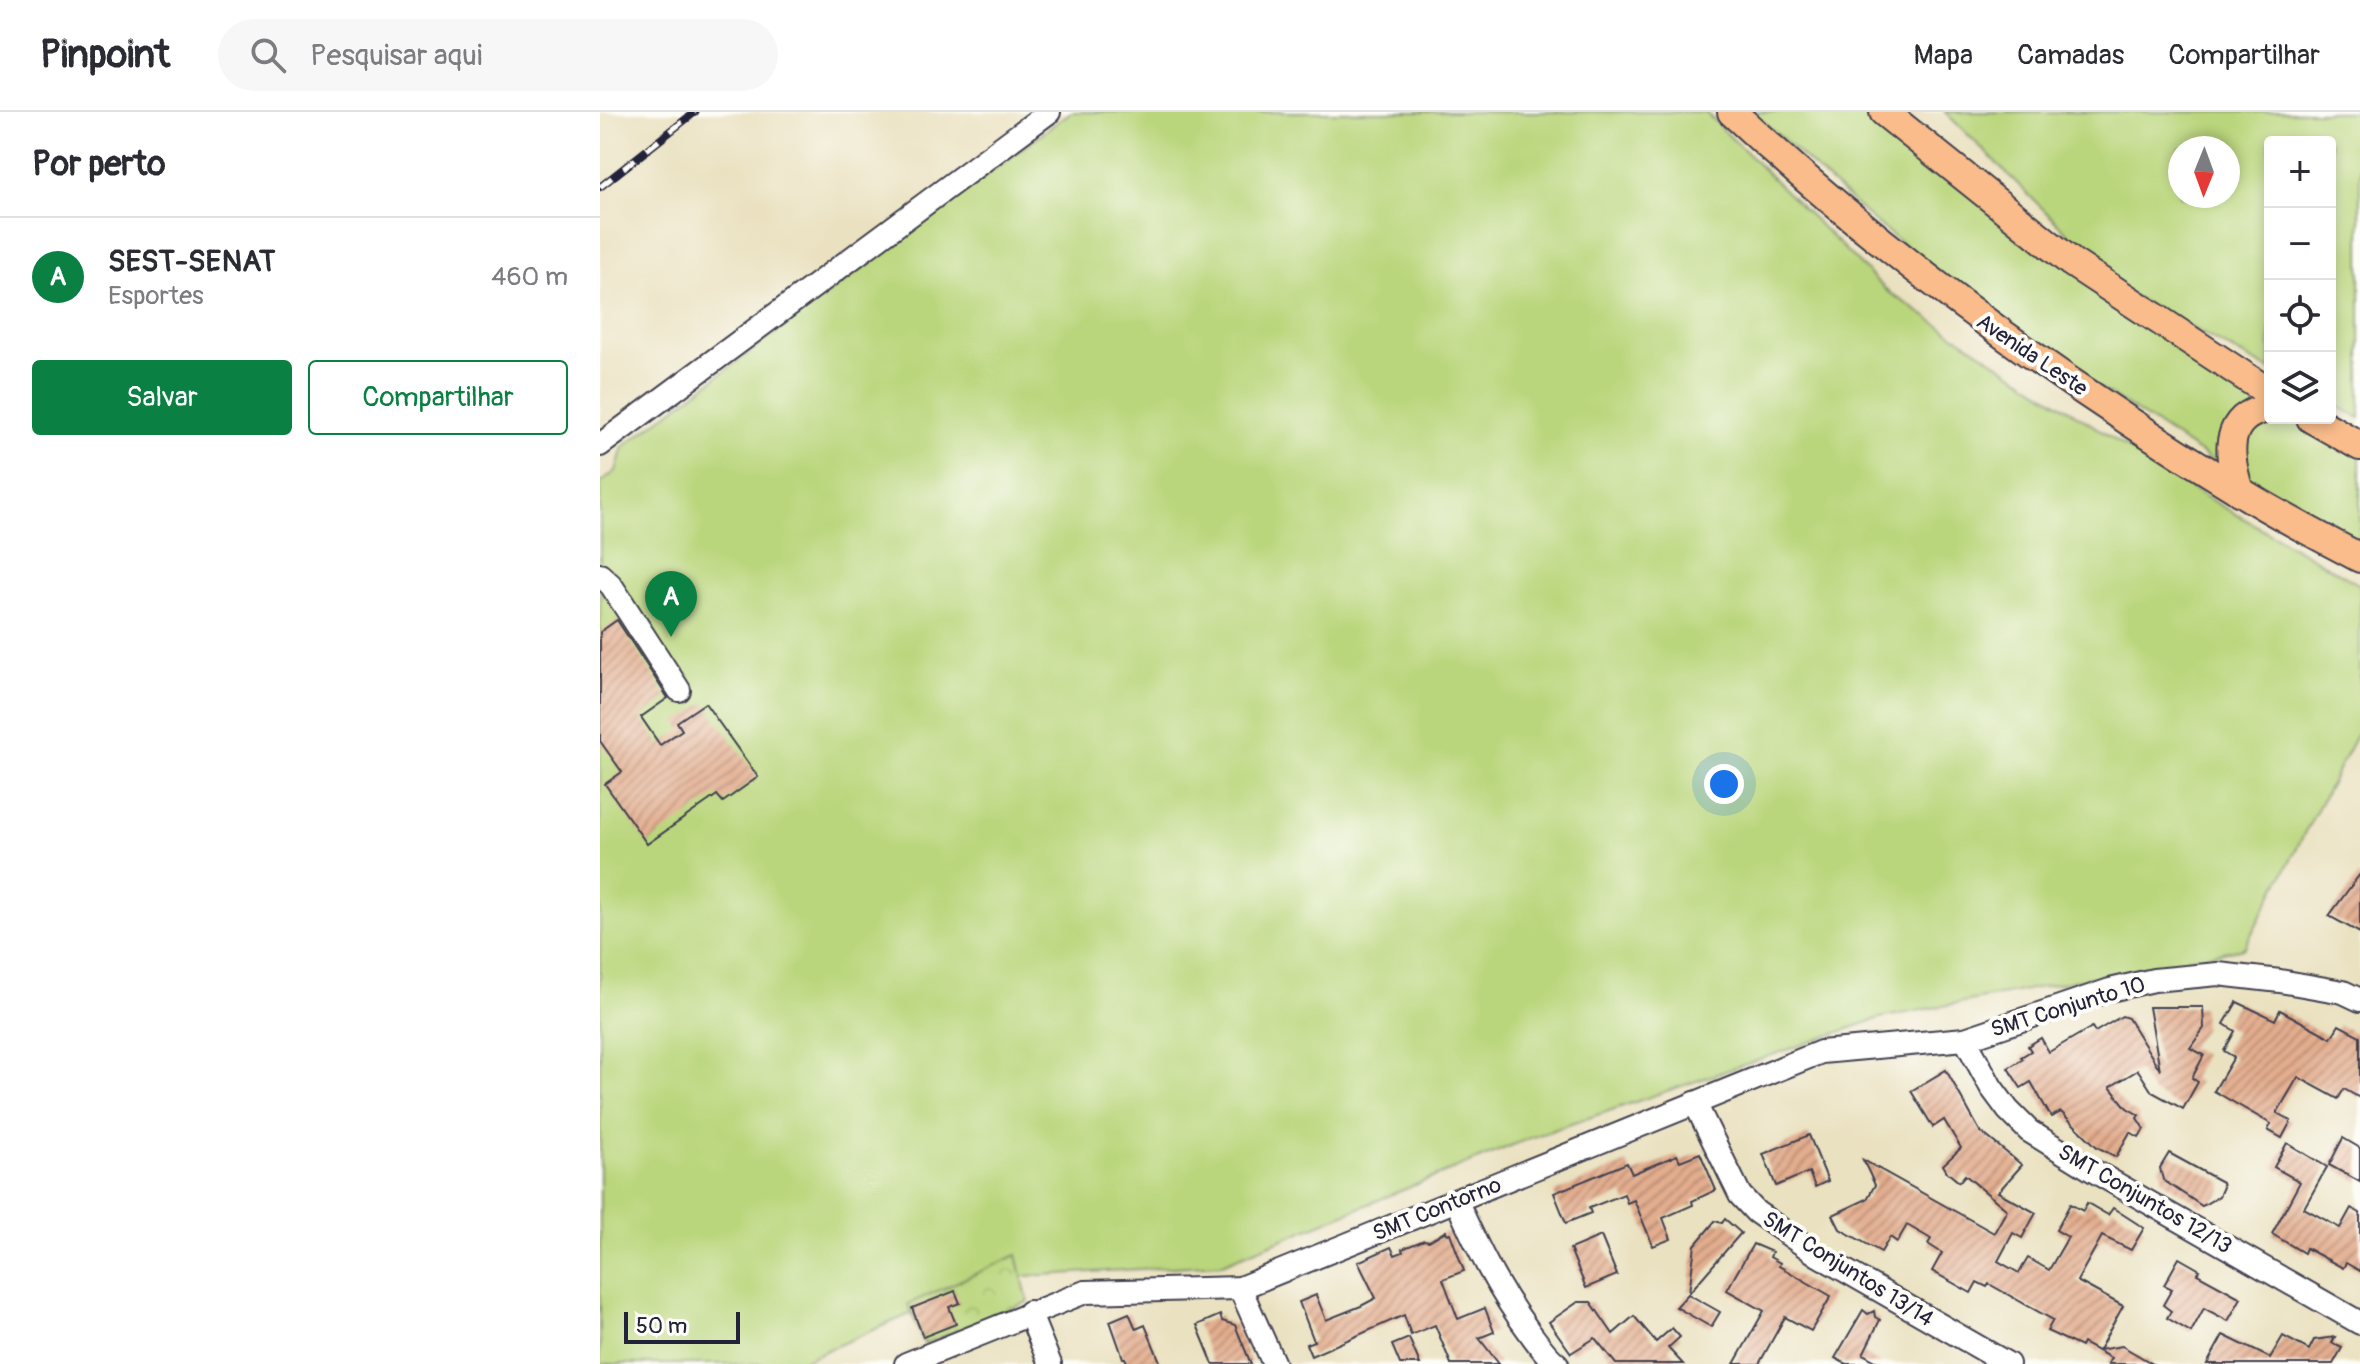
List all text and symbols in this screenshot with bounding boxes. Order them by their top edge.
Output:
search box [218,19,778,91]
text: Pinpoint [40,31,170,79]
icon: search [246,33,290,77]
text: Pesquisar aqui [310,37,482,74]
text: Mapa [1913,38,1973,73]
text: Camadas [2017,38,2124,73]
text: Compartilhar [2168,38,2320,73]
north arrow [2168,136,2240,208]
map controls [2264,136,2336,424]
button: + [2264,136,2336,208]
text: Por perto [32,143,165,186]
button: − [2264,208,2336,280]
text: SEST-SENAT [108,243,276,280]
text: A [50,261,66,293]
text: 460 m [491,261,568,293]
text: Esportes [108,280,204,312]
button: locate [2264,280,2336,352]
street label: Avenida Leste [1971,308,2093,403]
button: layers [2264,352,2336,424]
button: Salvar [32,360,292,435]
button: Compartilhar [308,360,568,435]
pin: A [645,571,697,637]
your location [1704,764,1744,804]
street label: SMT Conjunto 10 [1987,970,2149,1044]
street label: SMT Conjuntos 12/13 [2053,1138,2237,1260]
street label: SMT Contorno [1369,1170,1506,1248]
street label: SMT Conjuntos 13/14 [1757,1205,1939,1333]
scale bar [624,1308,740,1344]
text: 50 m [636,1312,687,1340]

